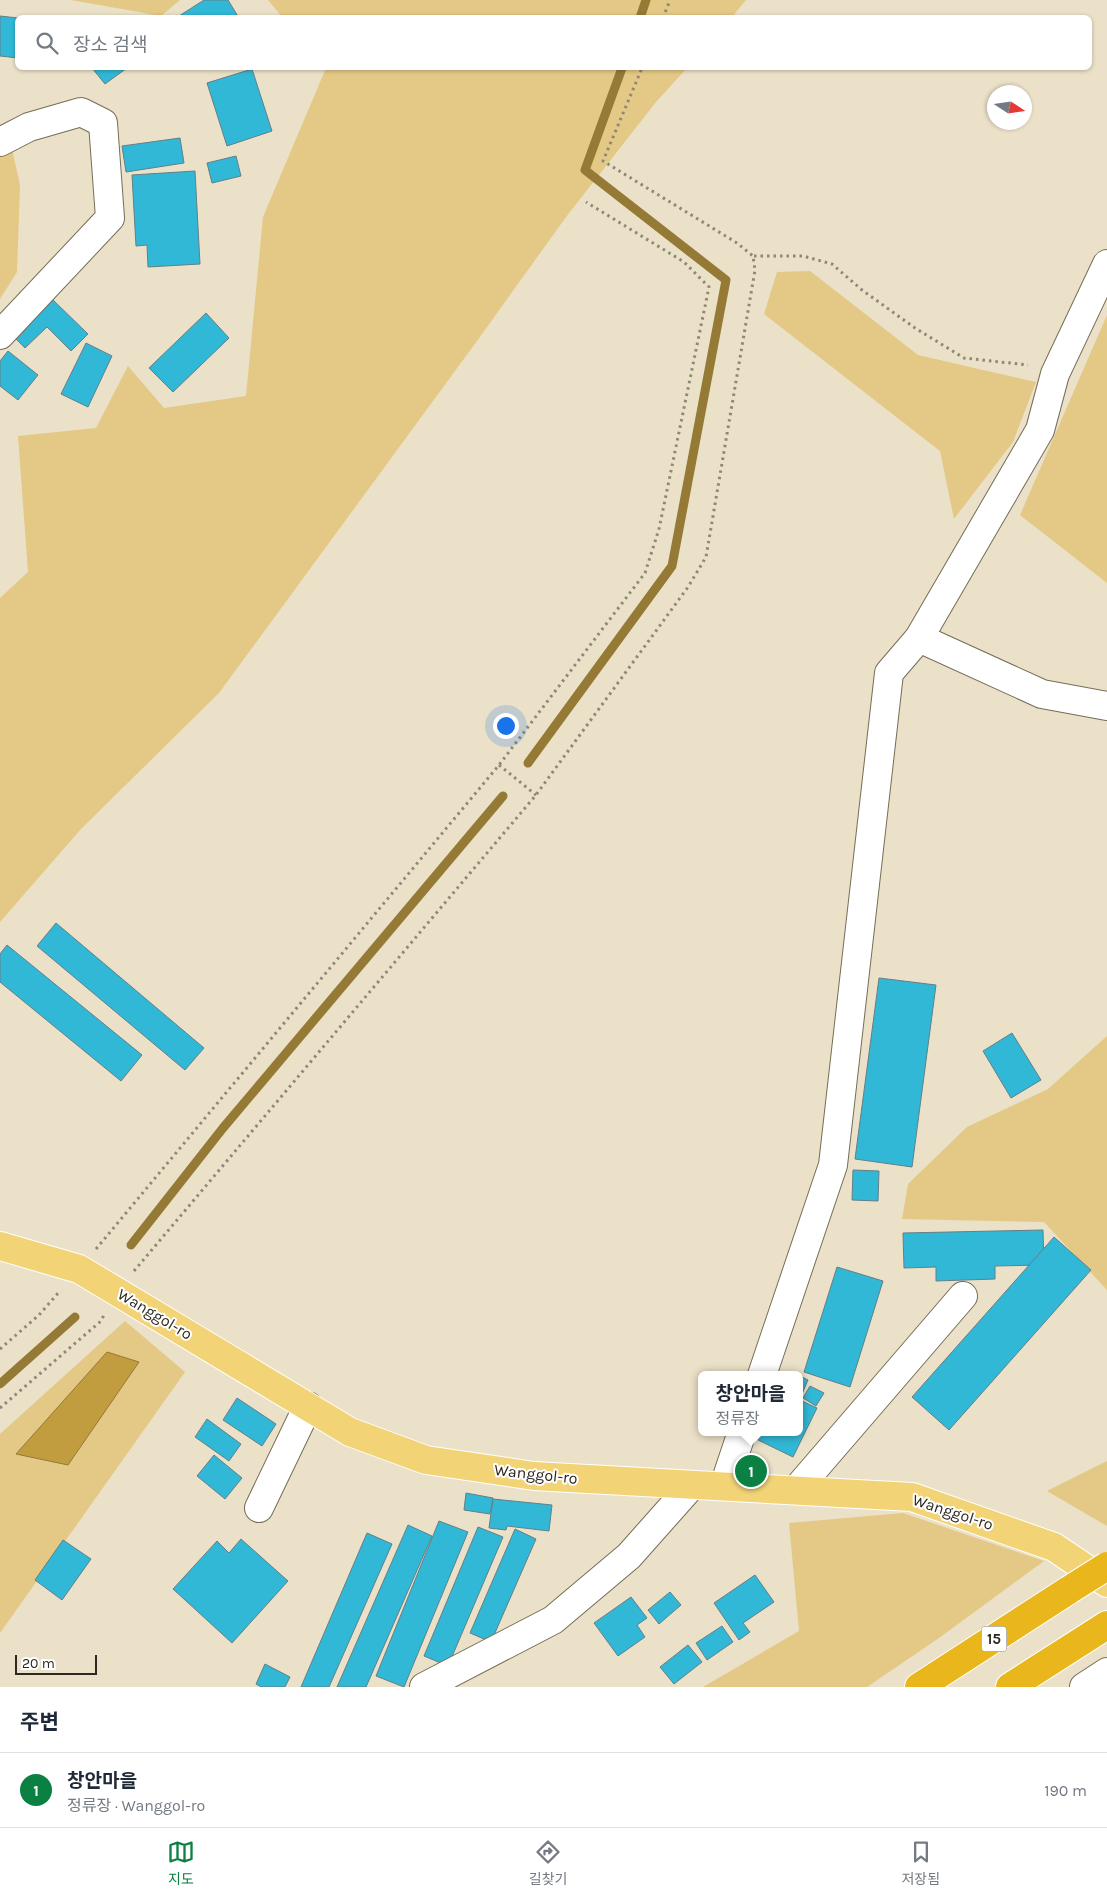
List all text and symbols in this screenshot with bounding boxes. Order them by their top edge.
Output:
search box [15,15,1092,70]
icon: search [33,29,61,57]
text: 장소 검색 [73,34,147,56]
north arrow [987,85,1032,130]
your location [493,713,519,739]
street label: Wanggol-ro [114,1284,196,1344]
popup [698,1371,803,1436]
text: 창안마을 [716,1383,785,1405]
text: 정류장 [716,1409,760,1428]
pin: 1 [735,1452,767,1490]
street label: Wanggol-ro [493,1460,579,1488]
street label: Wanggol-ro [910,1490,996,1534]
road number: 15 [982,1626,1006,1652]
scale bar [15,1652,98,1675]
text: 20 m [22,1655,55,1672]
text: 주변 [20,1710,59,1734]
text: 창안마을 [67,1770,137,1792]
text: 1 [33,1781,39,1800]
text: 190 m [1044,1781,1087,1800]
text: 정류장 · Wanggol-ro [67,1796,205,1815]
tab: 지도 [167,1838,195,1888]
tab: 길찾기 [529,1838,568,1888]
tab: 저장됨 [901,1838,940,1888]

